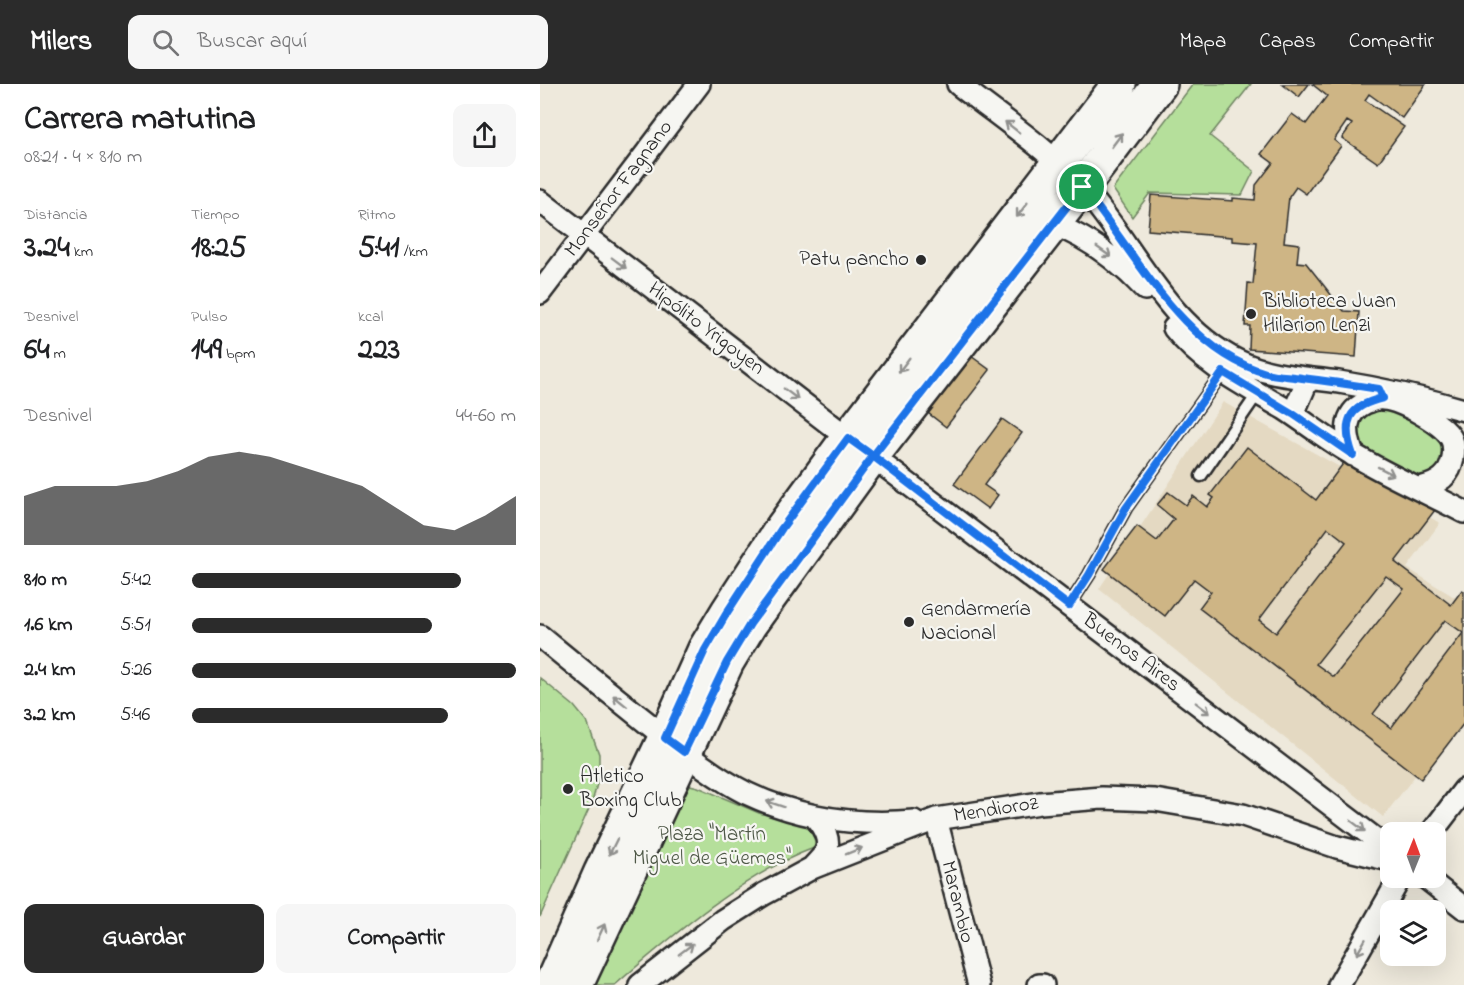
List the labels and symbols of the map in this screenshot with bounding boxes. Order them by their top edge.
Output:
street label: Monseñor Fagnano [558,114,682,265]
one-way arrow [1004,121,1020,134]
one-way arrow [1111,133,1124,149]
pin [1056,161,1107,212]
one-way arrow [1016,202,1029,218]
place label: Patu pancho [799,245,909,275]
one-way arrow [1096,246,1113,259]
marker: Patu pancho [914,253,928,267]
one-way arrow [611,256,627,269]
street label: Hipólito Yrigoyen [640,275,771,385]
place label: Biblioteca Juan Hilarion Lenzi [1262,287,1396,341]
marker: Biblioteca Juan Hilarion Lenzi [1244,307,1258,321]
one-way arrow [898,357,911,373]
one-way arrow [782,388,798,400]
one-way arrow [1376,466,1394,478]
place label: Gendarmería Nacional [921,595,1031,649]
street label: Buenos Aires [1075,606,1186,700]
marker: Gendarmería Nacional [902,615,916,629]
one-way arrow [613,694,628,708]
one-way arrow [1195,701,1211,714]
place label: Atletico Boxing Club [579,762,681,818]
marker: Atletico Boxing Club [561,782,575,796]
street label: Mendioroz [952,788,1041,831]
one-way arrow [766,798,785,809]
one-way arrow [1350,819,1366,832]
park label: Plaza "Martín Miguel de Güemes" [633,820,791,876]
north arrow [1380,822,1446,888]
one-way arrow [606,838,618,856]
one-way arrow [844,845,862,856]
street label: Marambio [932,858,982,946]
one-way arrow [595,923,607,941]
one-way arrow [1355,937,1366,955]
one-way arrow [677,942,693,955]

